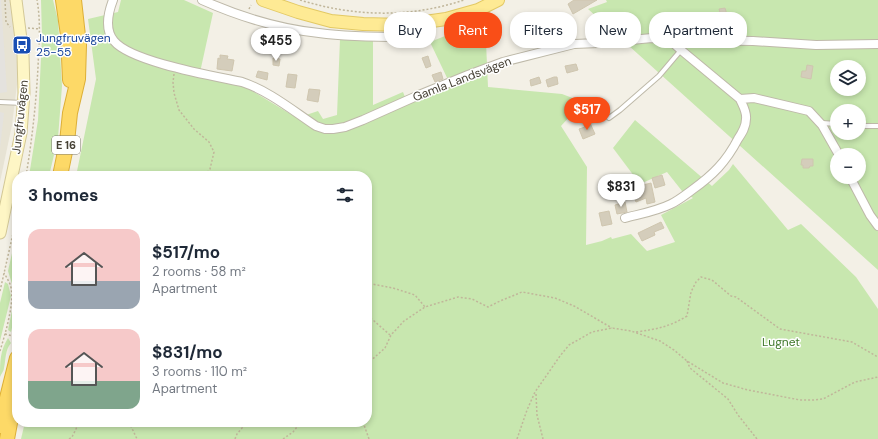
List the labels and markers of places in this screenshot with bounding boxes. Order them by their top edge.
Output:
pin: $455 [252,28,300,62]
place label: Jungfruvägen 25-55 [36,30,111,60]
bus stop icon: Jungfruvägen 25-55 [11,34,33,56]
pin: $517 [563,97,611,131]
pin: $831 [597,174,645,208]

